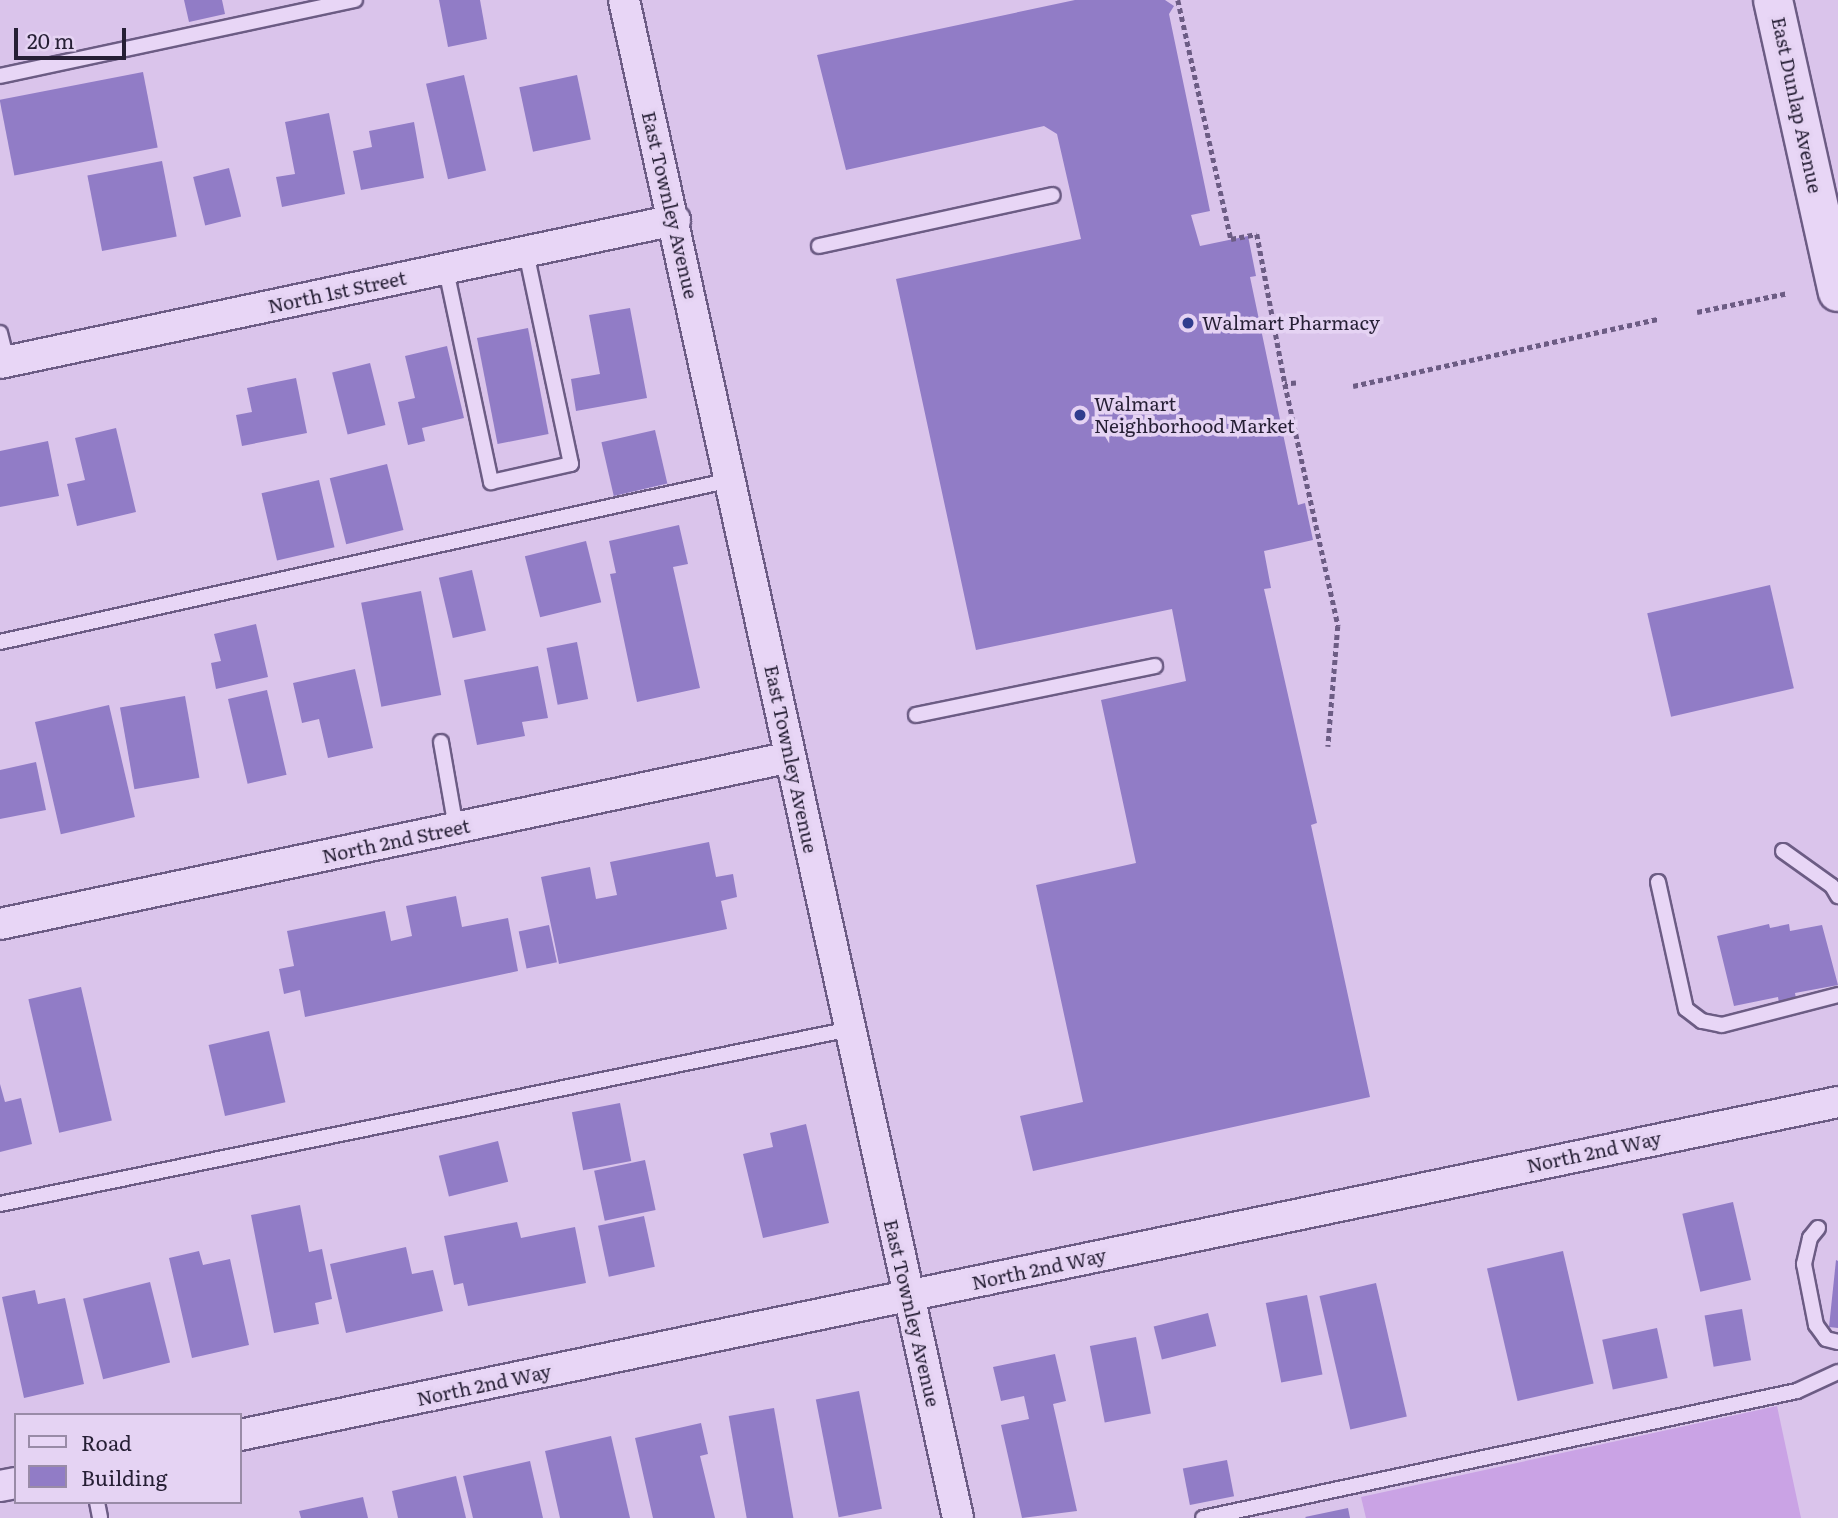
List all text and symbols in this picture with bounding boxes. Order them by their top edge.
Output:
scale bar [18,14,130,58]
street label: East Dunlap Avenue [1767,15,1827,195]
text: 20 m [27,24,74,55]
street label: East Townley Avenue [637,109,703,301]
street label: North 1st Street [266,266,408,318]
place label: Walmart Pharmacy [1202,312,1380,334]
marker: Walmart Pharmacy [1180,315,1196,331]
place label: Walmart Neighborhood Market [1094,393,1295,437]
marker: Walmart Neighborhood Market [1072,407,1088,423]
street label: East Townley Avenue [760,663,822,855]
street label: North 2nd Street [320,814,472,868]
street label: North 2nd Way [1525,1127,1663,1177]
street label: East Townley Avenue [879,1217,945,1409]
street label: North 2nd Way [970,1244,1108,1294]
street label: North 2nd Way [415,1360,553,1410]
legend [14,1413,242,1504]
text: Road [81,1426,132,1457]
text: Building [81,1461,167,1492]

